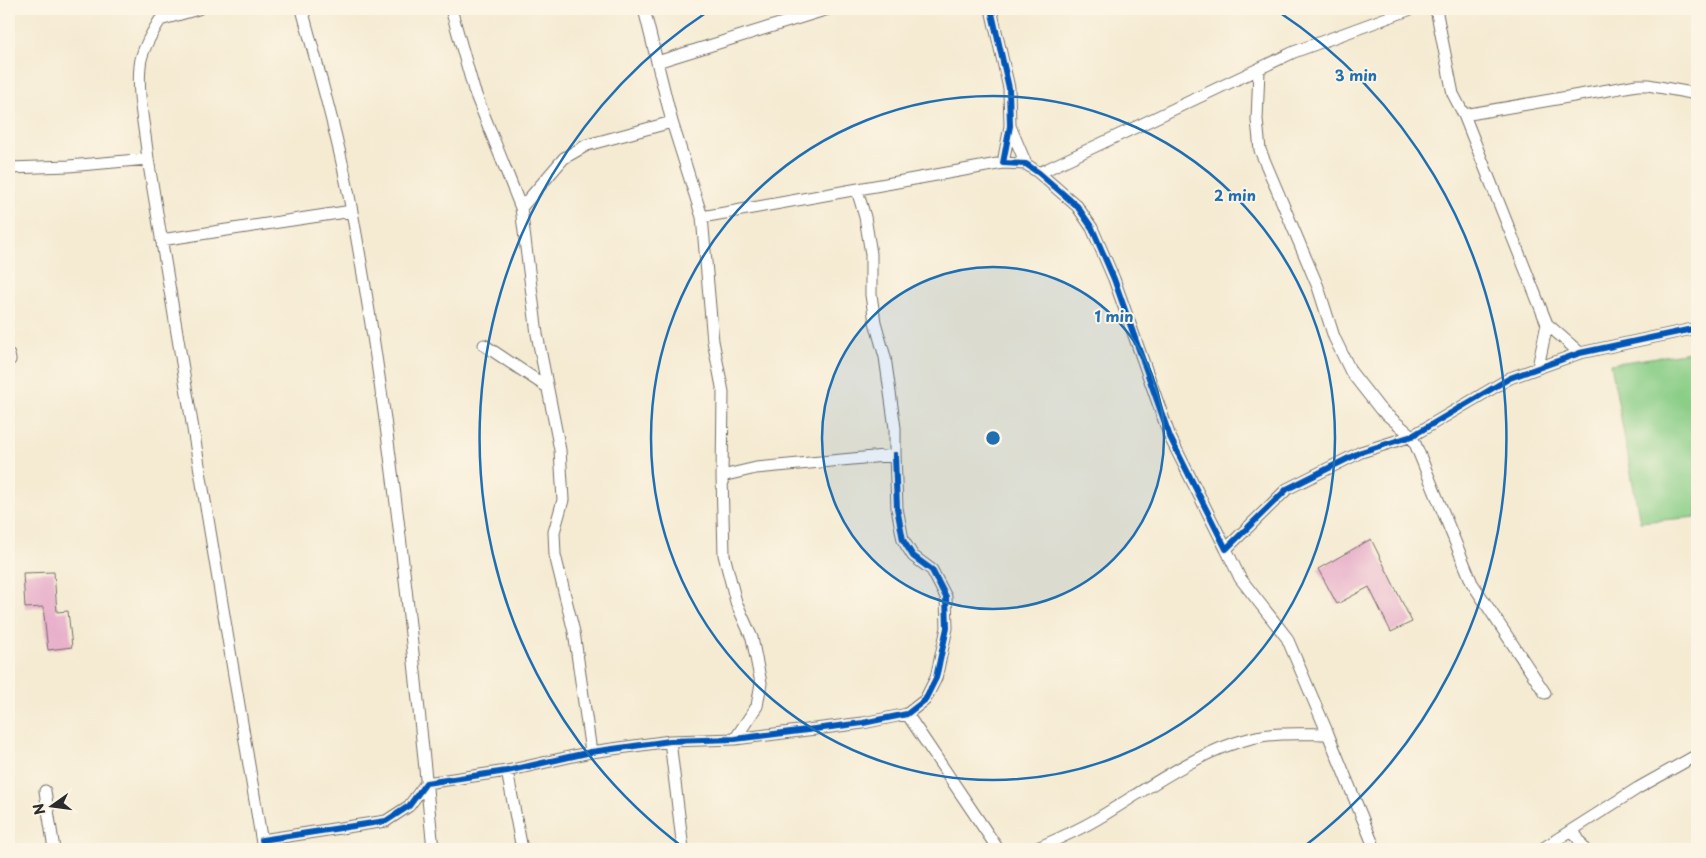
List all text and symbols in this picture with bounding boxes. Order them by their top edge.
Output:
text: 3 min [1335,63,1377,86]
text: 2 min [1214,183,1256,206]
text: 1 min [1095,304,1133,327]
centre of rings [984,429,1002,447]
north arrow [28,780,78,830]
text: N [27,801,50,817]

